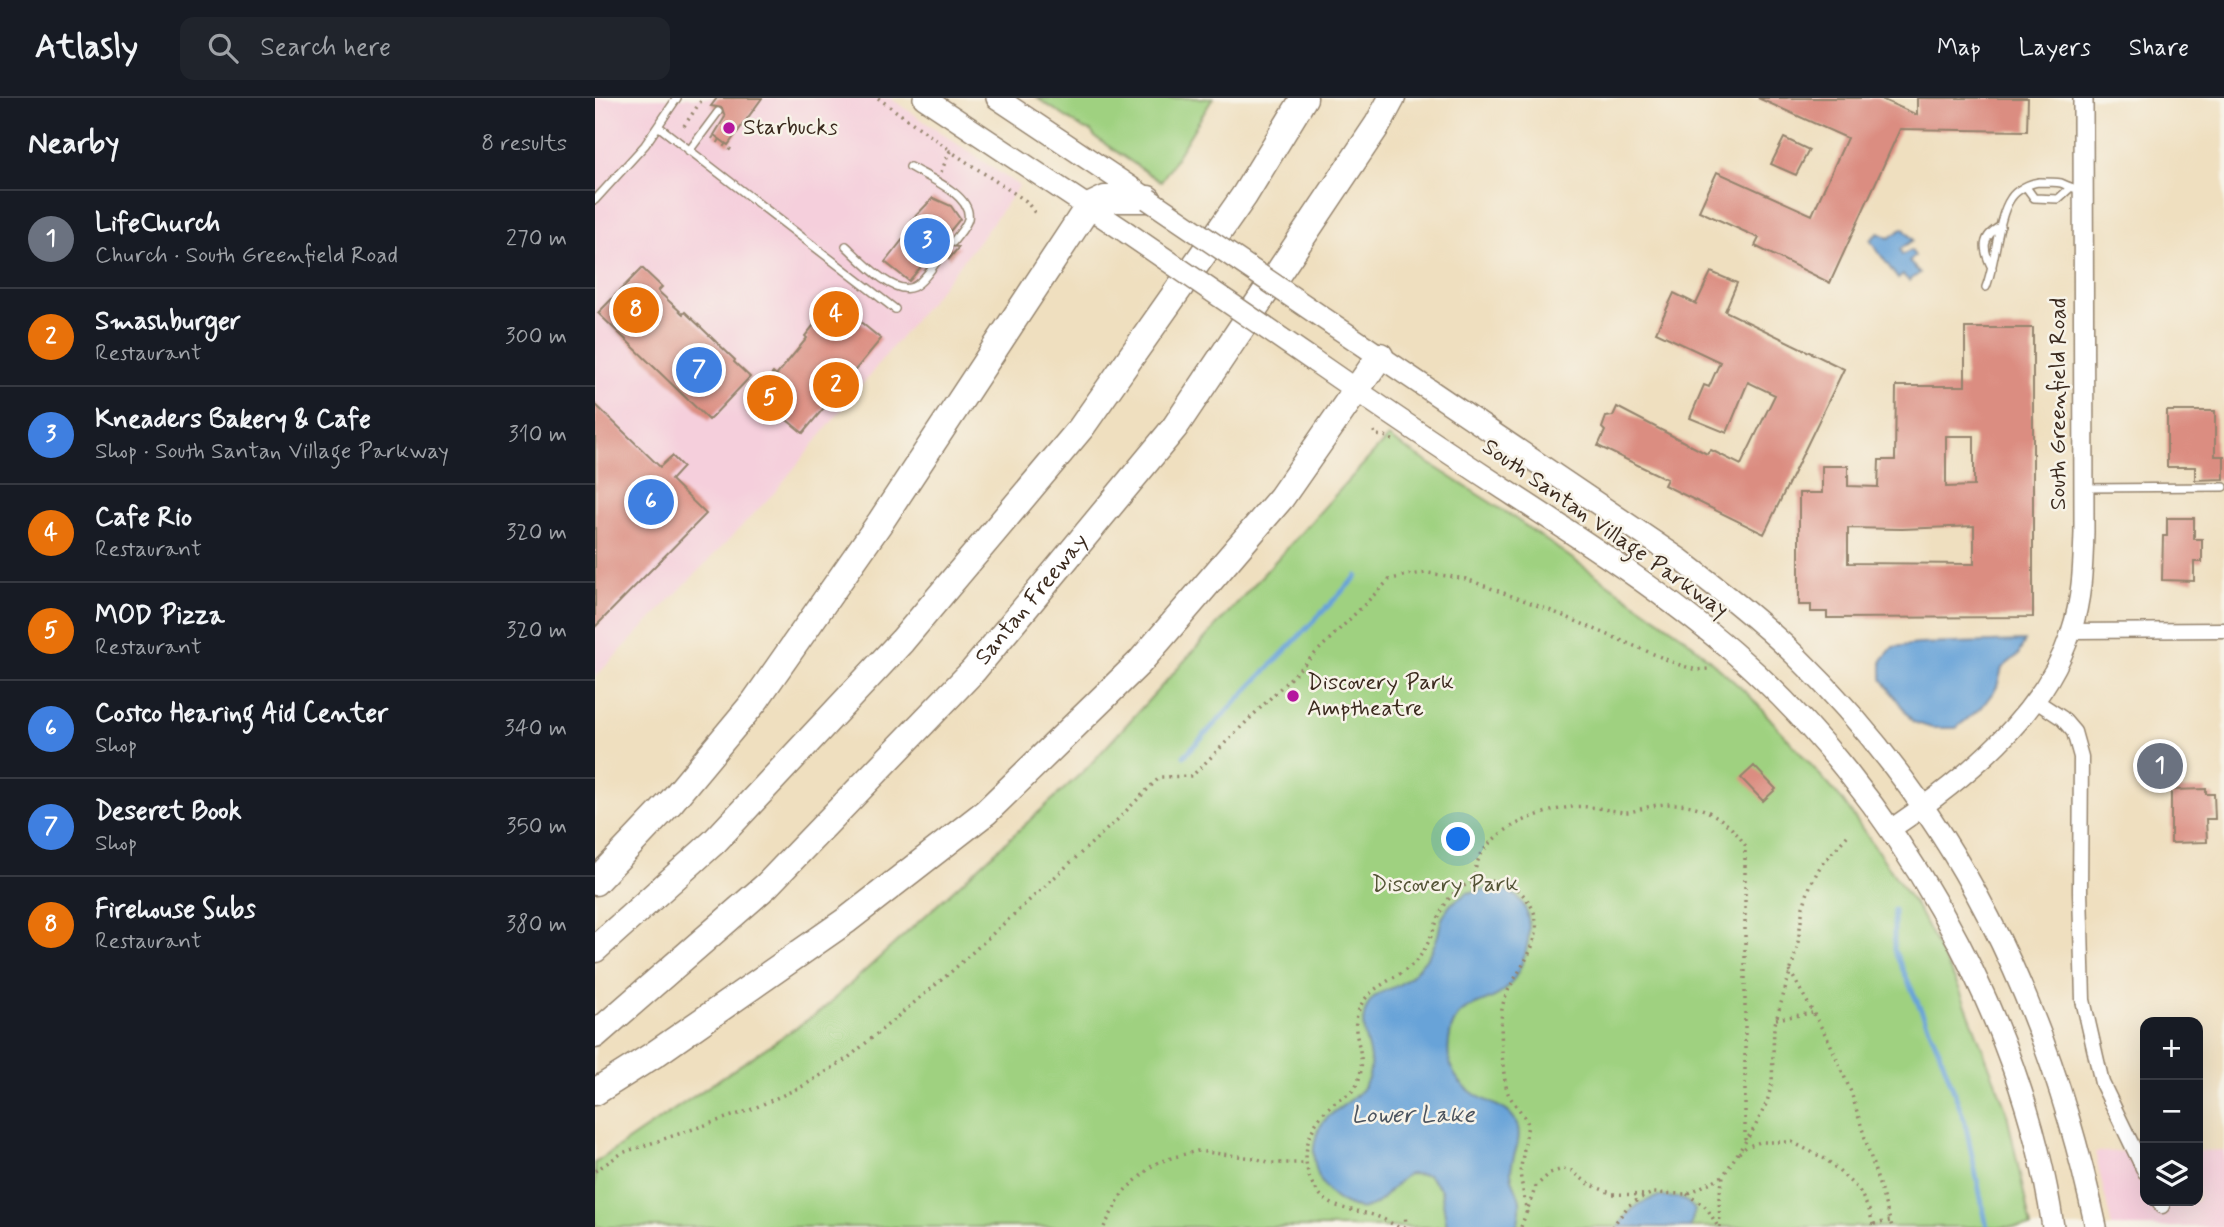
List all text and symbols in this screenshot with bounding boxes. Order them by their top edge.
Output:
search box [180,17,670,80]
text: Atlasly [35,26,138,70]
icon: search [204,29,242,67]
text: Search here [260,31,391,65]
text: Map [1937,33,1981,64]
text: Layers [2019,33,2091,64]
text: Share [2129,33,2189,64]
place label: Starbucks [743,113,838,143]
marker: Starbucks [721,120,737,136]
text: Nearby [28,124,119,163]
text: 8 results [481,129,567,159]
text: LifeChurch [95,207,220,241]
pin: 3 [904,215,950,267]
text: 1 [46,224,56,254]
text: 270 m [506,224,567,254]
text: Church · South Greenfield Road [95,241,398,271]
pin: 8 [613,284,659,336]
pin: 4 [813,288,859,340]
street label: South Greenfield Road [2044,298,2074,510]
text: Smashburger [95,305,241,339]
text: 2 [45,322,57,352]
text: 300 m [505,322,567,352]
text: Restaurant [95,339,202,369]
pin: 7 [676,344,722,396]
pin: 2 [813,359,859,411]
pin: 5 [747,372,793,424]
text: Kneaders Bakery & Cafe [95,403,371,437]
text: 3 [46,420,56,450]
text: 310 m [508,420,567,450]
street label: South Santan Village Parkway [1475,432,1734,627]
text: Shop · South Santan Village Parkway [95,437,449,467]
pin: 6 [628,476,674,528]
text: Cafe Rio [95,501,192,535]
text: 4 [44,518,58,548]
text: 320 m [506,518,567,548]
street label: Santan Freeway [969,527,1096,672]
text: Restaurant [95,535,202,565]
text: MOD Pizza [95,599,225,633]
text: 5 [44,616,58,646]
text: 320 m [506,616,567,646]
text: Restaurant [95,633,202,663]
place label: Discovery Park Amptheatre [1307,668,1454,724]
marker: Discovery Park Amptheatre [1285,688,1301,704]
text: Costco Hearing Aid Center [95,697,388,731]
text: 6 [45,714,57,744]
text: 340 m [504,714,567,744]
text: Shop [95,731,137,761]
pin: 1 [2137,740,2183,792]
text: Deseret Book [95,795,242,829]
text: 7 [44,812,58,842]
text: 350 m [506,812,567,842]
your location [1441,822,1475,856]
text: Shop [95,829,137,859]
park label: Discovery Park [1371,870,1519,900]
text: Firehouse Subs [95,893,256,927]
text: 8 [45,910,57,940]
text: 380 m [506,910,567,940]
text: Restaurant [95,927,202,957]
map controls [2140,1017,2203,1206]
button: + [2140,1017,2203,1080]
button: − [2140,1080,2203,1143]
water label: Lower Lake [1351,1100,1476,1131]
button: layers [2140,1143,2203,1206]

